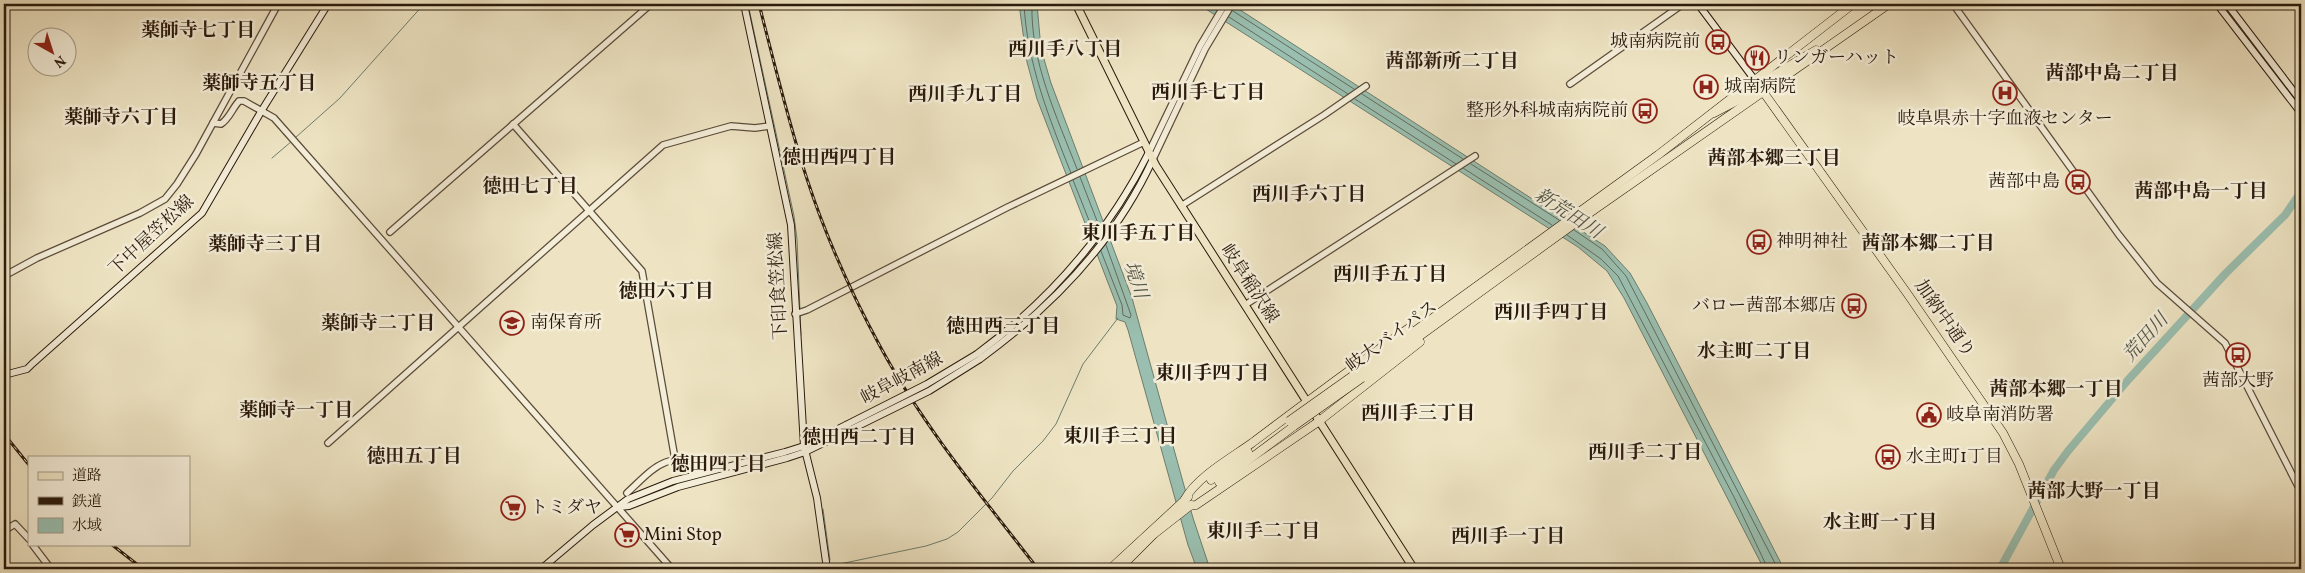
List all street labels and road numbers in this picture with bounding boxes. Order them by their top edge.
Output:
street label: 下中屋笠松線 [104,190,200,282]
street label: 下印食笠松線 [764,231,794,341]
street label: 岐阜稲沢線 [1214,239,1284,329]
street label: 加納中通り [1908,275,1980,363]
street label: 岐大バイパス [1341,295,1443,379]
street label: 岐阜岐南線 [856,347,948,411]

